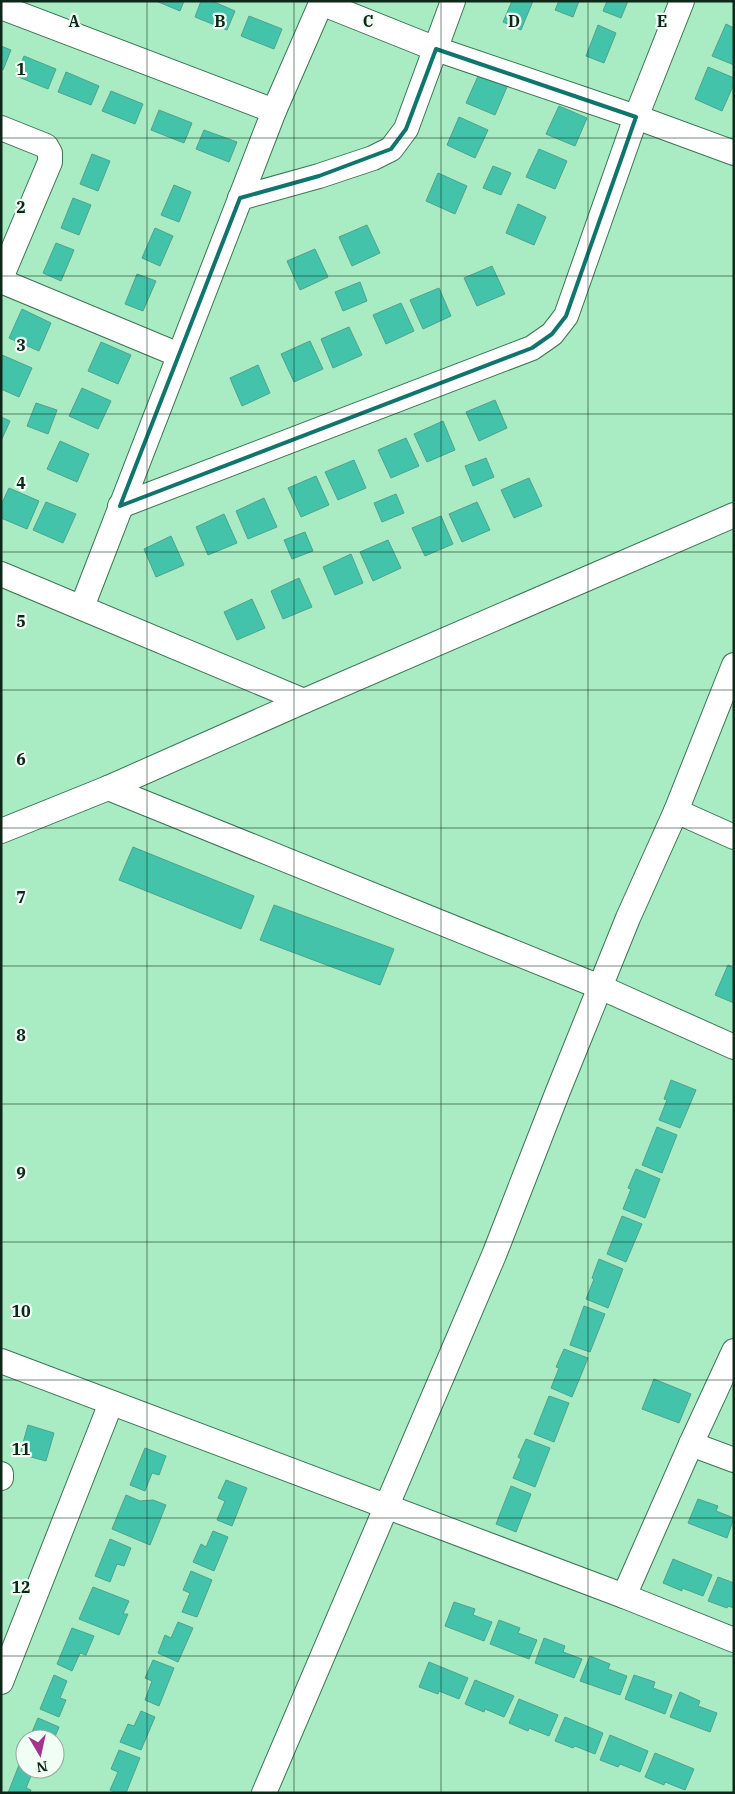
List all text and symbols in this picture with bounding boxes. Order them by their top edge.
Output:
text: A [68,11,80,31]
text: B [214,11,226,31]
text: C [363,11,373,31]
text: D [508,11,520,31]
text: E [657,11,667,31]
text: 1 [16,59,26,79]
text: 2 [16,197,26,217]
text: 3 [16,335,26,355]
text: 4 [16,473,26,493]
text: 5 [16,611,26,631]
text: 6 [16,749,26,769]
text: 7 [16,887,26,907]
text: 8 [16,1025,26,1045]
text: 9 [16,1163,26,1183]
text: 10 [11,1301,31,1321]
text: 11 [11,1439,31,1459]
text: 12 [11,1577,31,1597]
north arrow [15,1729,65,1779]
text: N [35,1757,49,1777]

